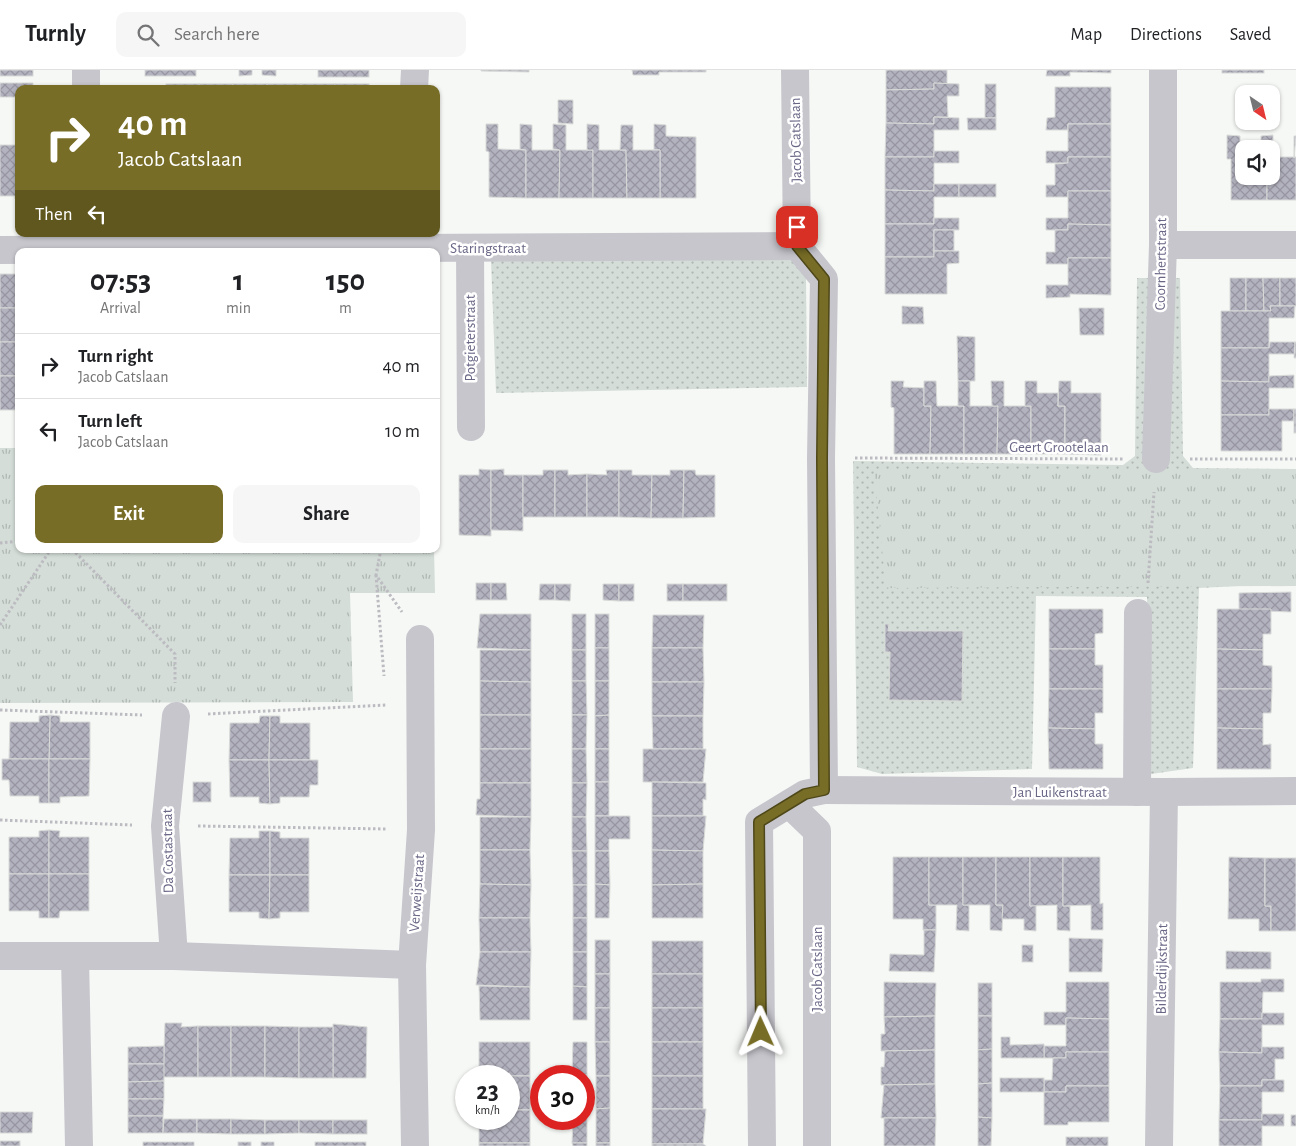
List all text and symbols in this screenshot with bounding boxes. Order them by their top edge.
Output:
search box [116,12,466,57]
icon: search [134,21,162,49]
text: Turnly [25,22,86,46]
text: Search here [174,25,260,44]
text: Map [1071,26,1102,44]
text: Directions [1130,26,1202,44]
text: Saved [1230,26,1271,44]
north arrow [1235,85,1280,130]
map controls [1235,85,1280,185]
street label: Jacob Catslaan [788,97,804,183]
icon: right [35,105,100,170]
text: 40 m [118,107,187,142]
button: sound [1235,140,1280,185]
text: Jacob Catslaan [118,148,242,170]
icon: left [83,200,111,228]
text: Then [35,205,73,224]
pin [776,206,818,248]
icon: arrive [783,213,811,241]
street label: Coornhertstraat [1153,217,1169,310]
street label: Staringstraat [450,241,526,256]
text: 07:53 [90,266,151,296]
text: 1 [233,266,244,296]
text: 150 [326,266,365,296]
street label: Potgieterstraat [463,294,478,381]
text: Arrival [100,300,141,316]
text: min [226,300,251,316]
text: m [339,300,352,316]
text: Turn right [78,347,153,366]
icon: right [35,352,63,380]
text: 40 m [382,357,420,376]
text: Jacob Catslaan [78,369,168,385]
text: Turn left [78,412,142,431]
icon: left [35,417,63,445]
text: 10 m [385,422,420,441]
text: Jacob Catslaan [78,434,168,450]
street label: Geert Grootelaan [1009,440,1109,455]
button: Exit [35,485,223,543]
button: Share [233,485,420,543]
street label: Jan Luikenstraat [1013,785,1107,800]
street label: Da Costastraat [160,808,176,894]
street label: Verweijstraat [407,853,427,932]
street label: Bilderdijkstraat [1154,923,1170,1015]
street label: Jacob Catslaan [810,927,825,1011]
position arrow [734,1005,786,1057]
speed limit sign: 30 [530,1065,595,1130]
text: 23 [476,1079,499,1104]
text: km/h [475,1104,500,1116]

